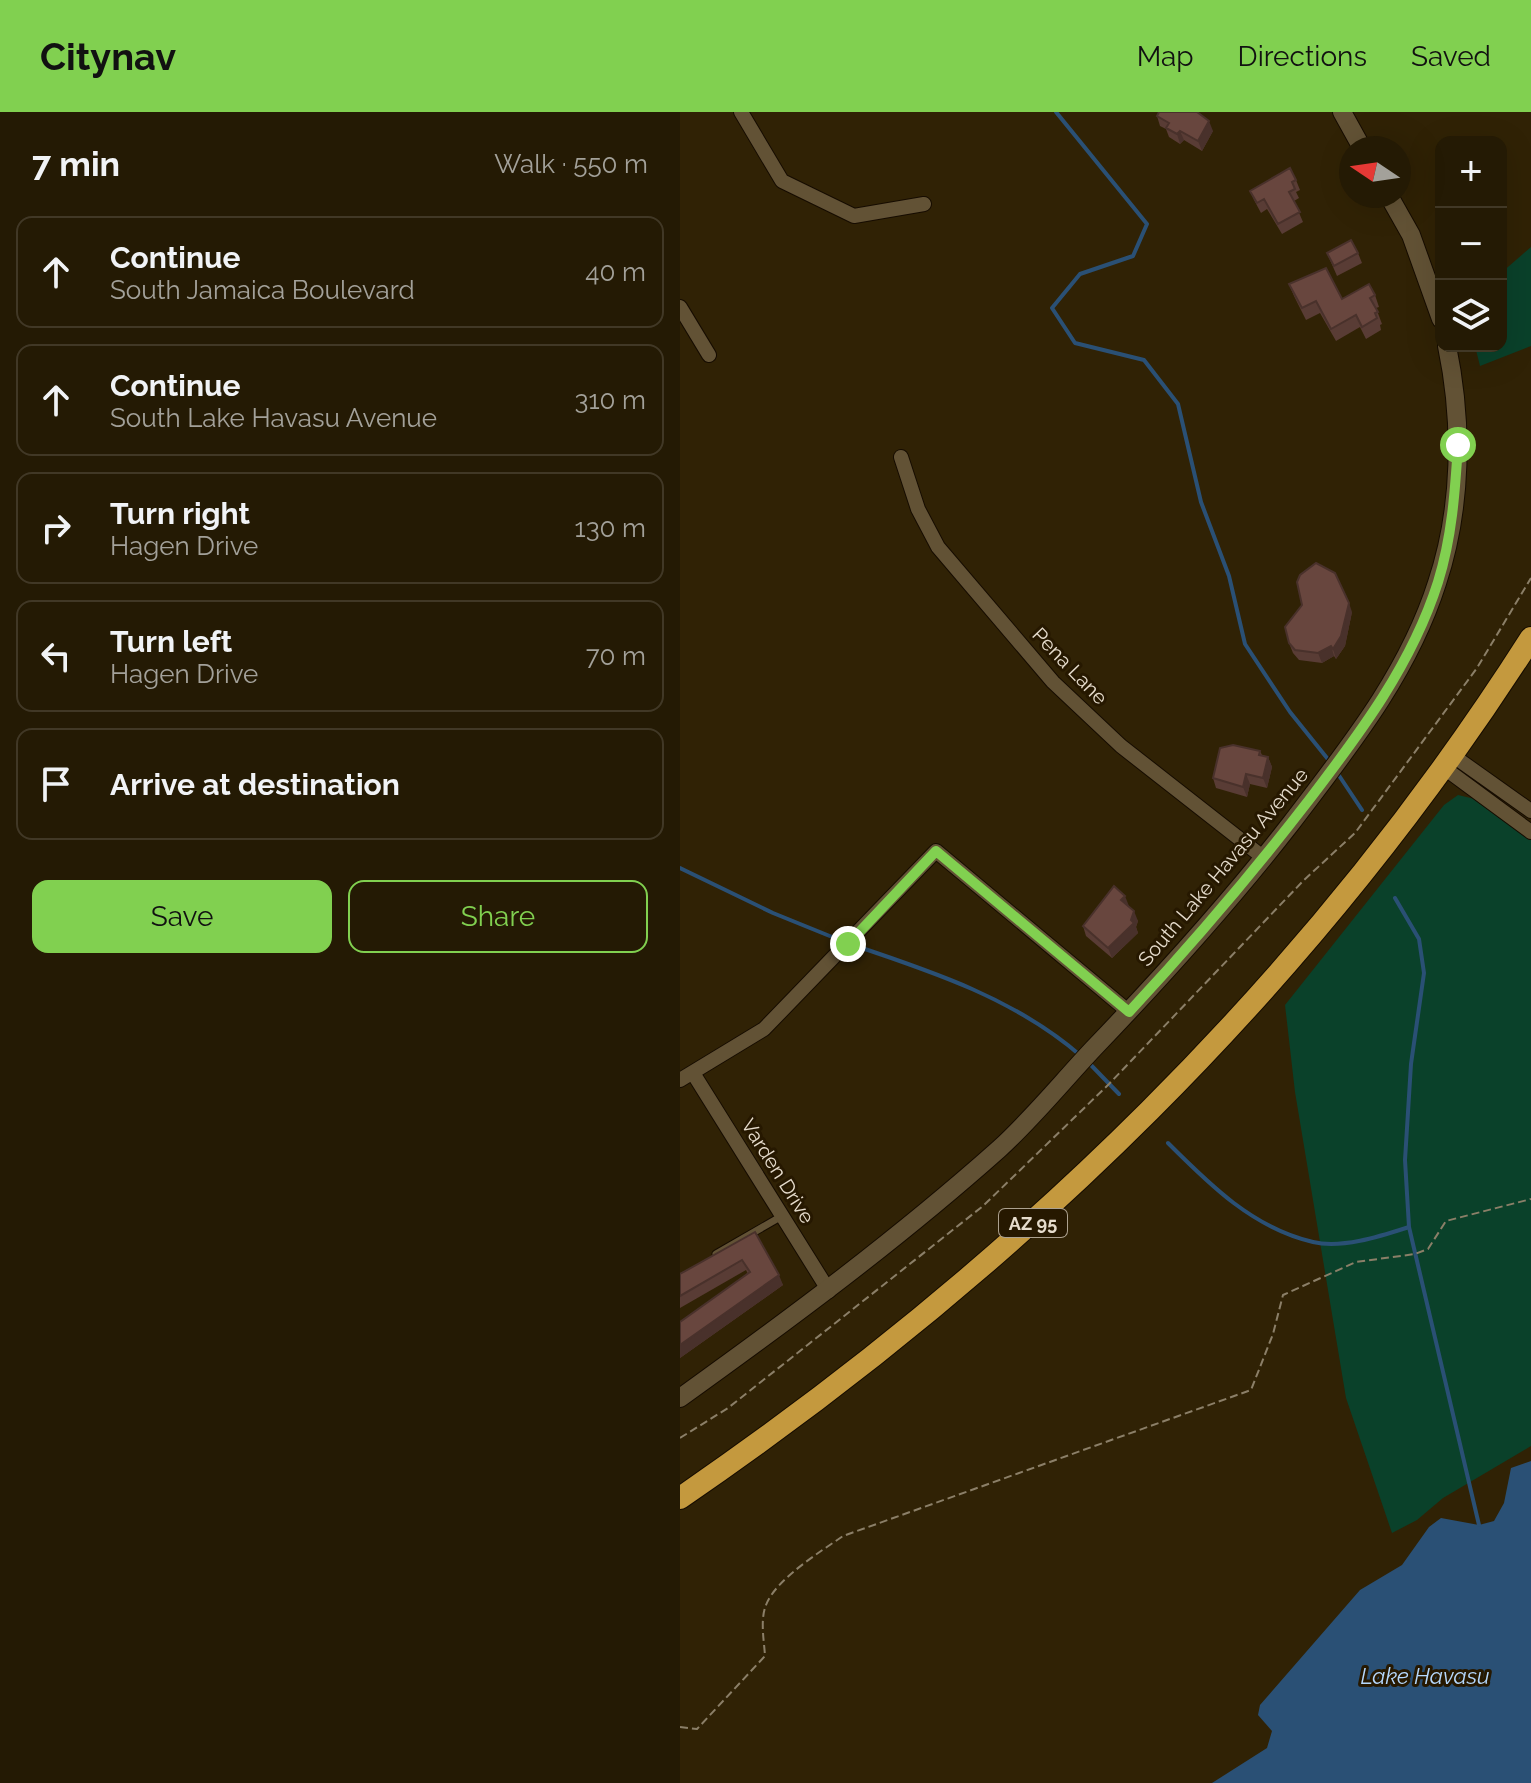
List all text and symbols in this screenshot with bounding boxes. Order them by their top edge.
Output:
text: Citynav [40,34,176,79]
text: Map [1137,40,1194,73]
text: Directions [1238,40,1367,73]
text: Saved [1411,40,1491,73]
north arrow [1339,136,1411,208]
map controls [1435,136,1507,352]
button: + [1435,136,1507,208]
text: 7 min [32,144,120,184]
text: Walk · 550 m [494,149,648,179]
button: − [1435,208,1507,280]
text: Continue [110,240,241,275]
icon: ahead [34,250,78,294]
text: 40 m [585,257,646,287]
text: South Jamaica Boulevard [110,275,415,305]
button: layers [1435,280,1507,352]
text: Continue [110,368,241,403]
icon: ahead [34,378,78,422]
text: 310 m [575,385,646,415]
text: South Lake Havasu Avenue [110,403,437,433]
route start [1440,427,1476,463]
text: Turn right [110,496,250,531]
icon: right [34,506,78,550]
text: 130 m [575,513,646,543]
text: Hagen Drive [110,531,258,561]
street label: Pena Lane [1027,623,1113,710]
text: Turn left [110,624,232,659]
icon: left [34,634,78,678]
text: 70 m [586,641,646,671]
text: Hagen Drive [110,659,258,689]
icon: arrive [34,762,78,806]
street label: South Lake Havasu Avenue [1133,763,1313,971]
text: Arrive at destination [110,767,400,802]
button: Save [32,880,332,953]
button: Share [348,880,648,953]
route end [830,926,866,962]
street label: Varden Drive [736,1114,820,1228]
road number: AZ 95 [999,1209,1067,1237]
water label: Lake Havasu [1361,1663,1489,1689]

